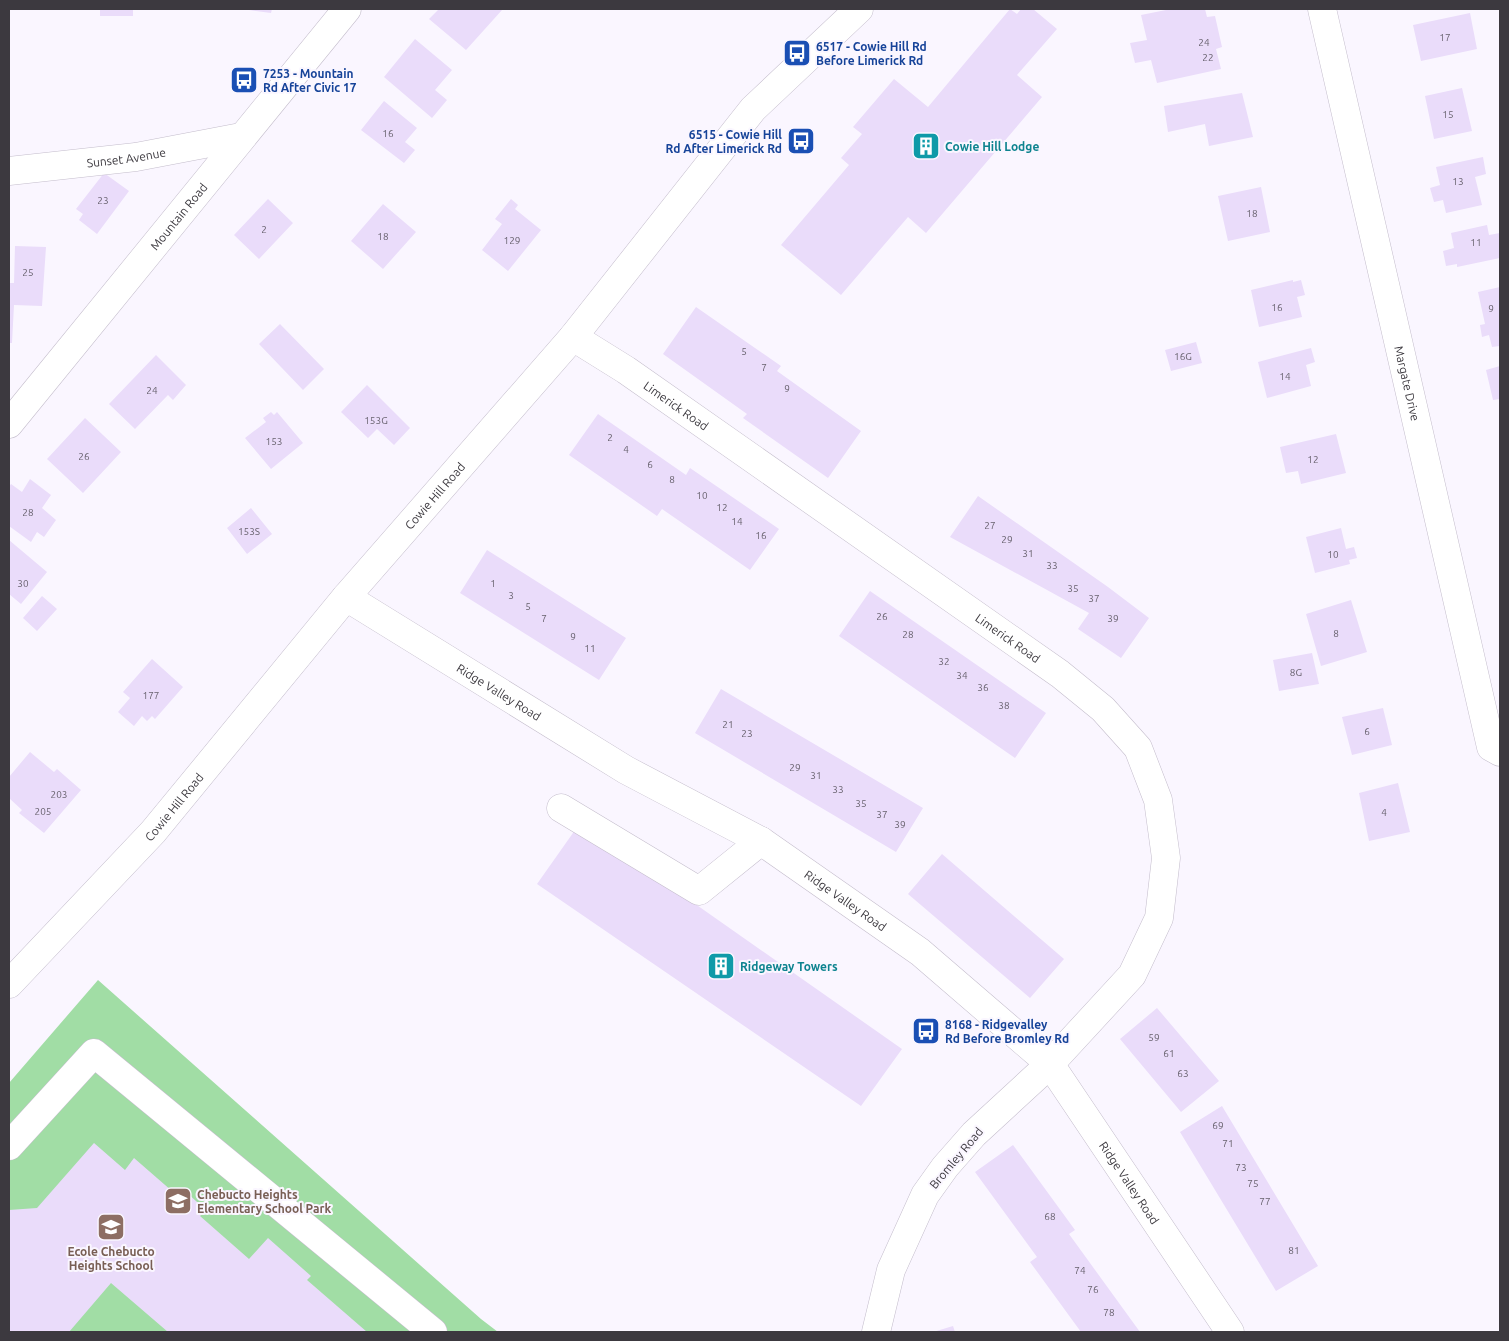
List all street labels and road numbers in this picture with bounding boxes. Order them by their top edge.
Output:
street label: Sunset Avenue [86,145,167,169]
street label: Mountain Road [147,180,209,252]
street label: Margate Drive [1393,344,1423,422]
street label: Limerick Road [642,378,711,432]
street label: Cowie Hill Road [402,460,467,532]
street label: Limerick Road [973,611,1043,665]
street label: Ridge Valley Road [455,661,544,723]
street label: Cowie Hill Road [142,770,205,843]
street label: Ridge Valley Road [802,867,889,933]
street label: Bromley Road [927,1125,985,1191]
street label: Ridge Valley Road [1097,1139,1162,1226]

